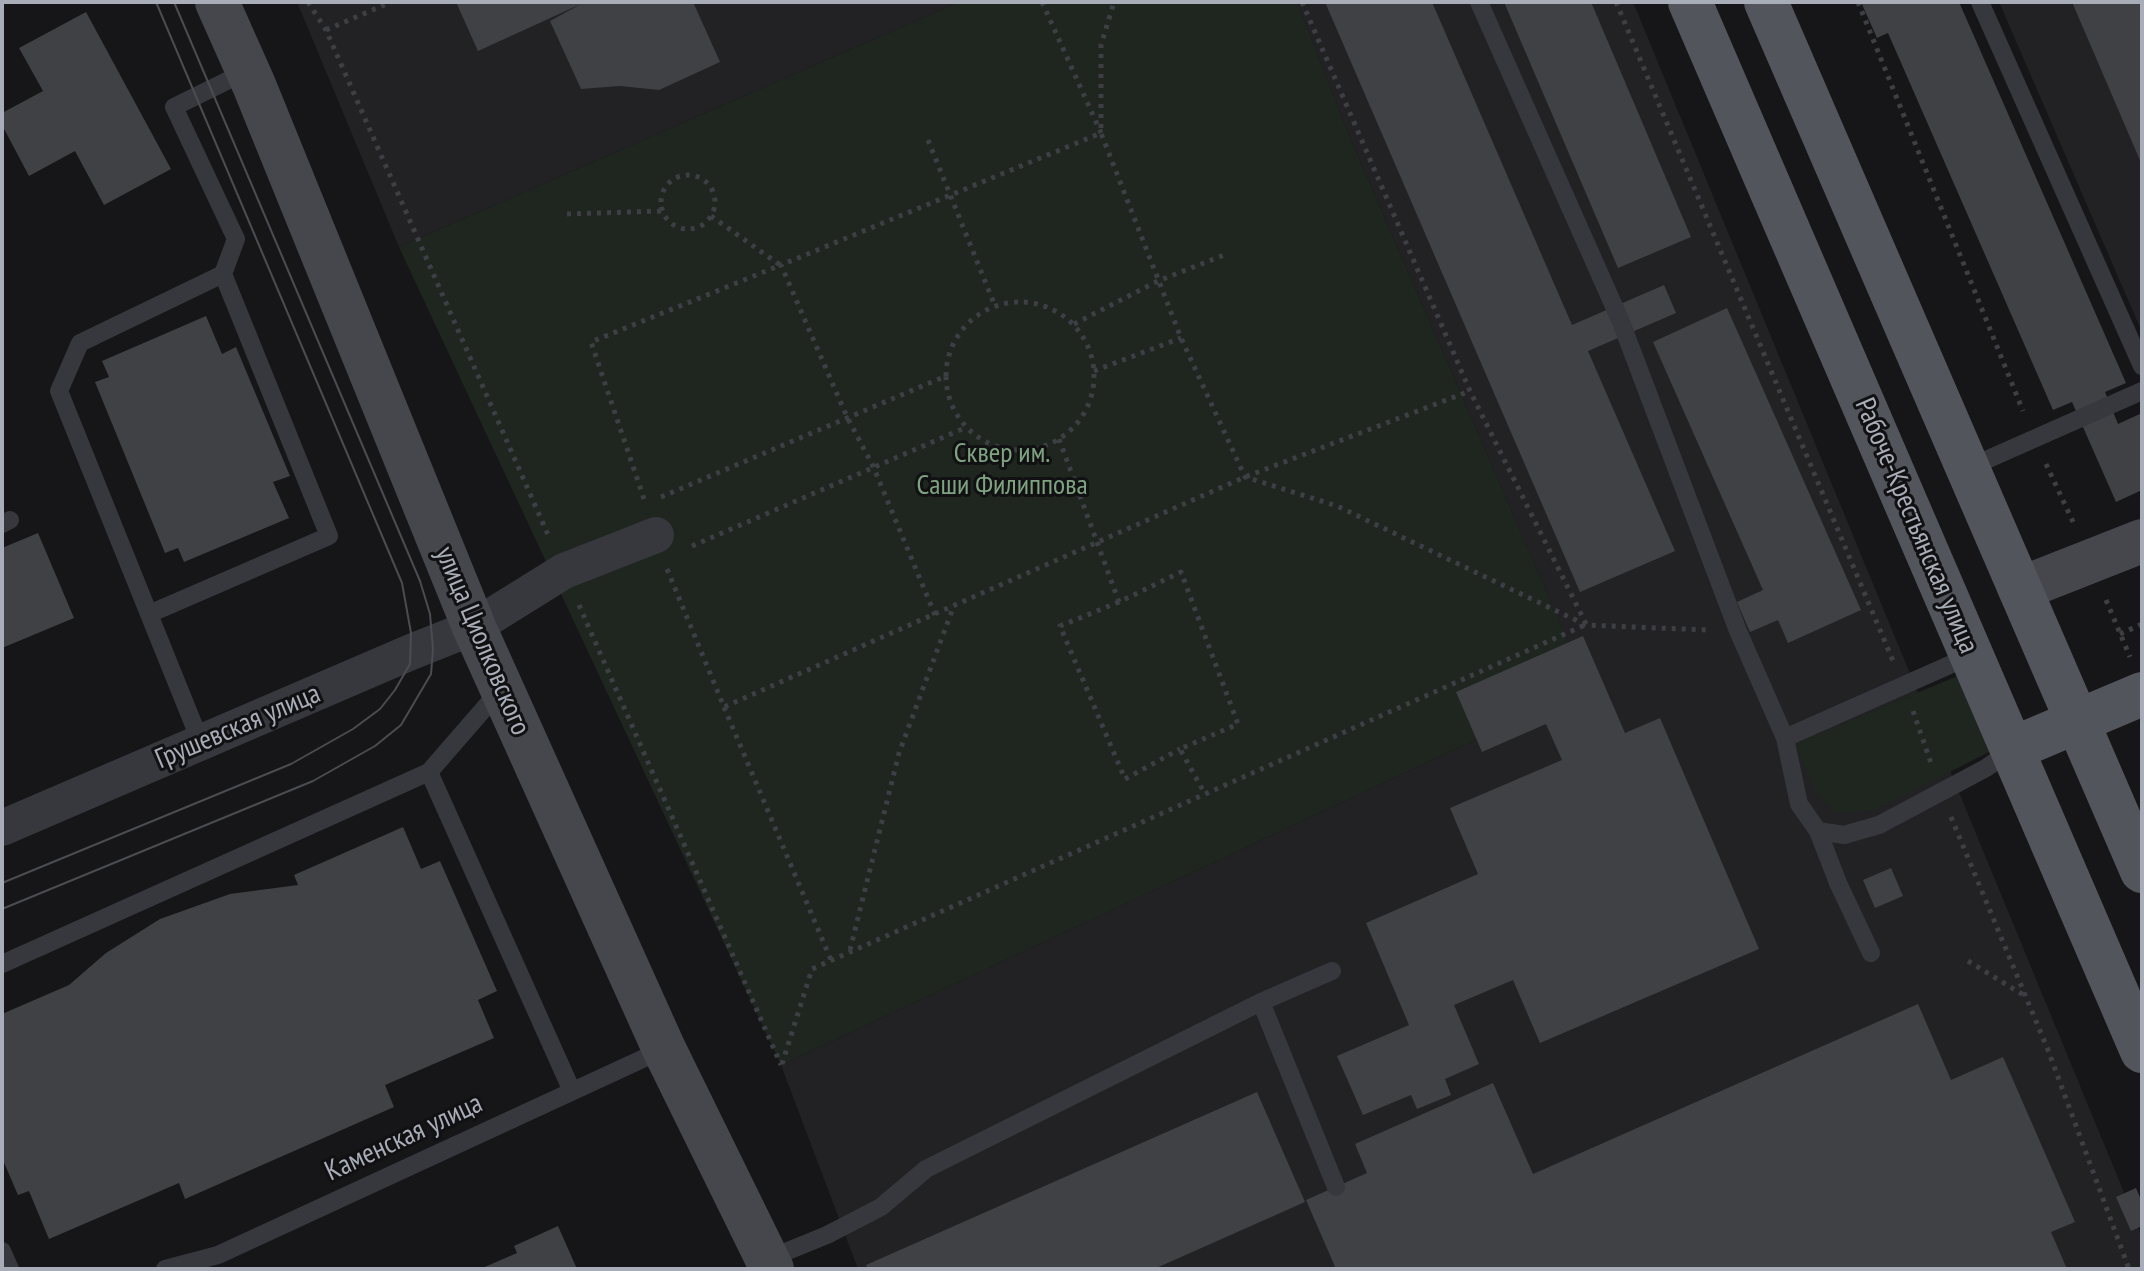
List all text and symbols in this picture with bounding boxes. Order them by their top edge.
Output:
street label: Рабоче-Крестьянская улица [1847,393,1985,659]
park label: Сквер им. Саши Филиппова [916,437,1088,503]
street label: улица Циолковского [427,542,537,740]
street label: Грушевская улица [151,677,325,777]
street label: Каменская улица [320,1087,488,1189]

